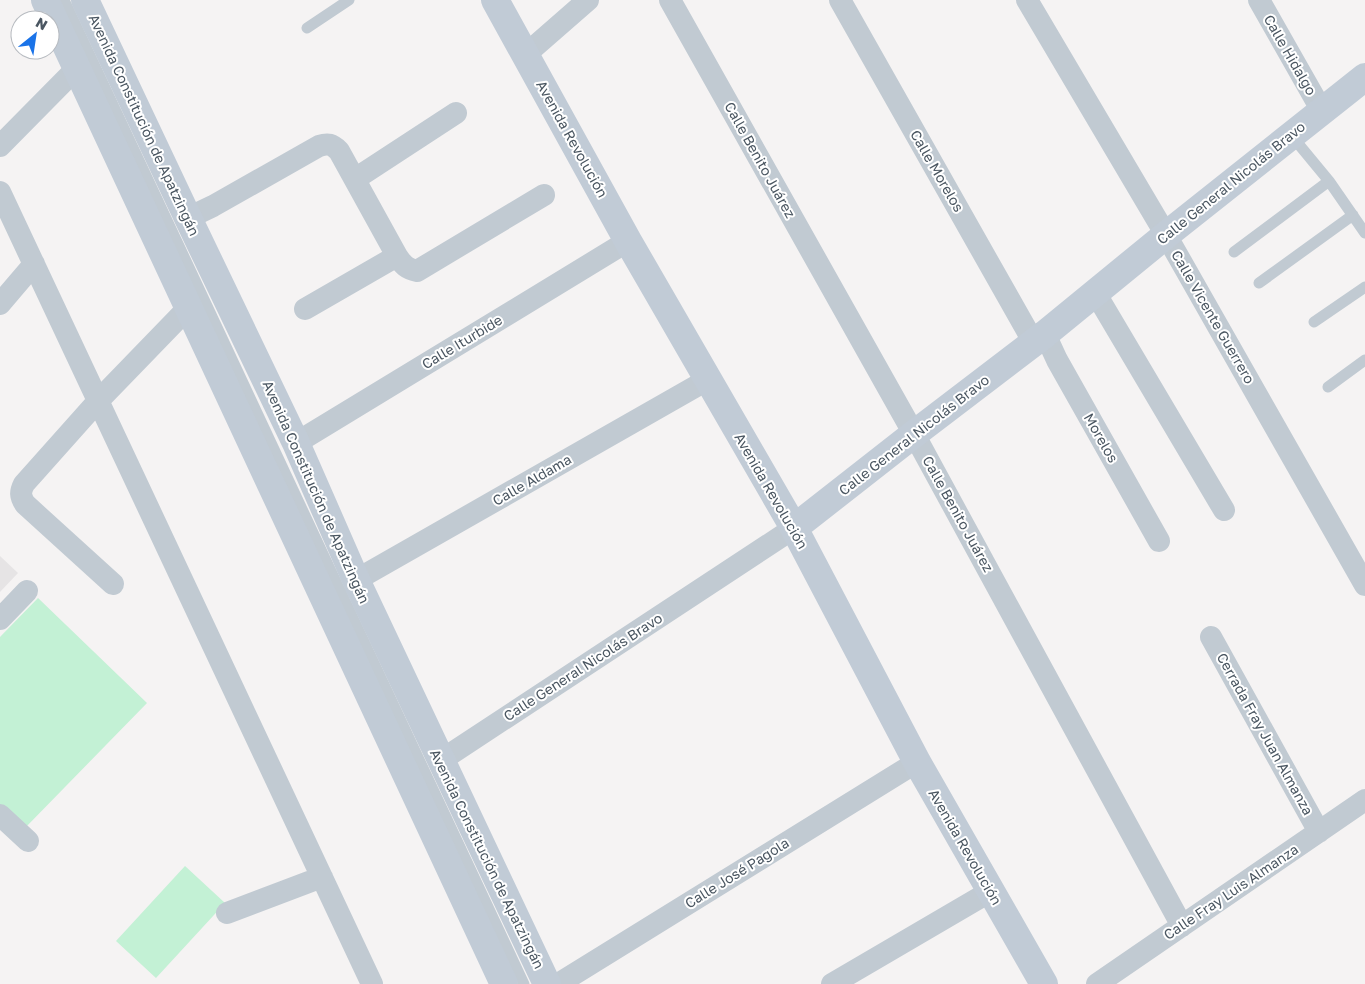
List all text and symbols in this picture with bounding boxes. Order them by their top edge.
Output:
north arrow [10,10,60,60]
street label: Avenida Constitución de Apatzingán [86,11,203,238]
street label: Calle Hidalgo [1261,11,1320,98]
text: N [33,13,51,33]
street label: Avenida Revolución [533,77,612,200]
street label: Calle Benito Juárez [721,99,799,221]
street label: Calle General Nicolás Bravo [1153,118,1308,248]
street label: Calle Morelos [907,127,968,215]
street label: Calle Vicente Guerrero [1168,247,1259,387]
street label: Calle Iturbide [418,311,505,372]
street label: Calle General Nicolás Bravo [835,371,992,499]
street label: Avenida Constitución de Apatzingán [259,378,374,606]
street label: Morelos [1081,410,1122,465]
street label: Avenida Revolución [731,430,812,552]
street label: Calle Aldama [489,450,574,509]
street label: Calle Benito Juárez [919,453,997,575]
street label: Calle General Nicolás Bravo [500,609,665,724]
street label: Cerrada Fray Juan Almanza [1214,650,1317,818]
street label: Avenida Constitución de Apatzingán [427,746,548,971]
street label: Avenida Revolución [925,786,1006,908]
street label: Calle José Pagola [682,834,792,911]
street label: Calle Fray Luis Almanza [1160,840,1301,943]

